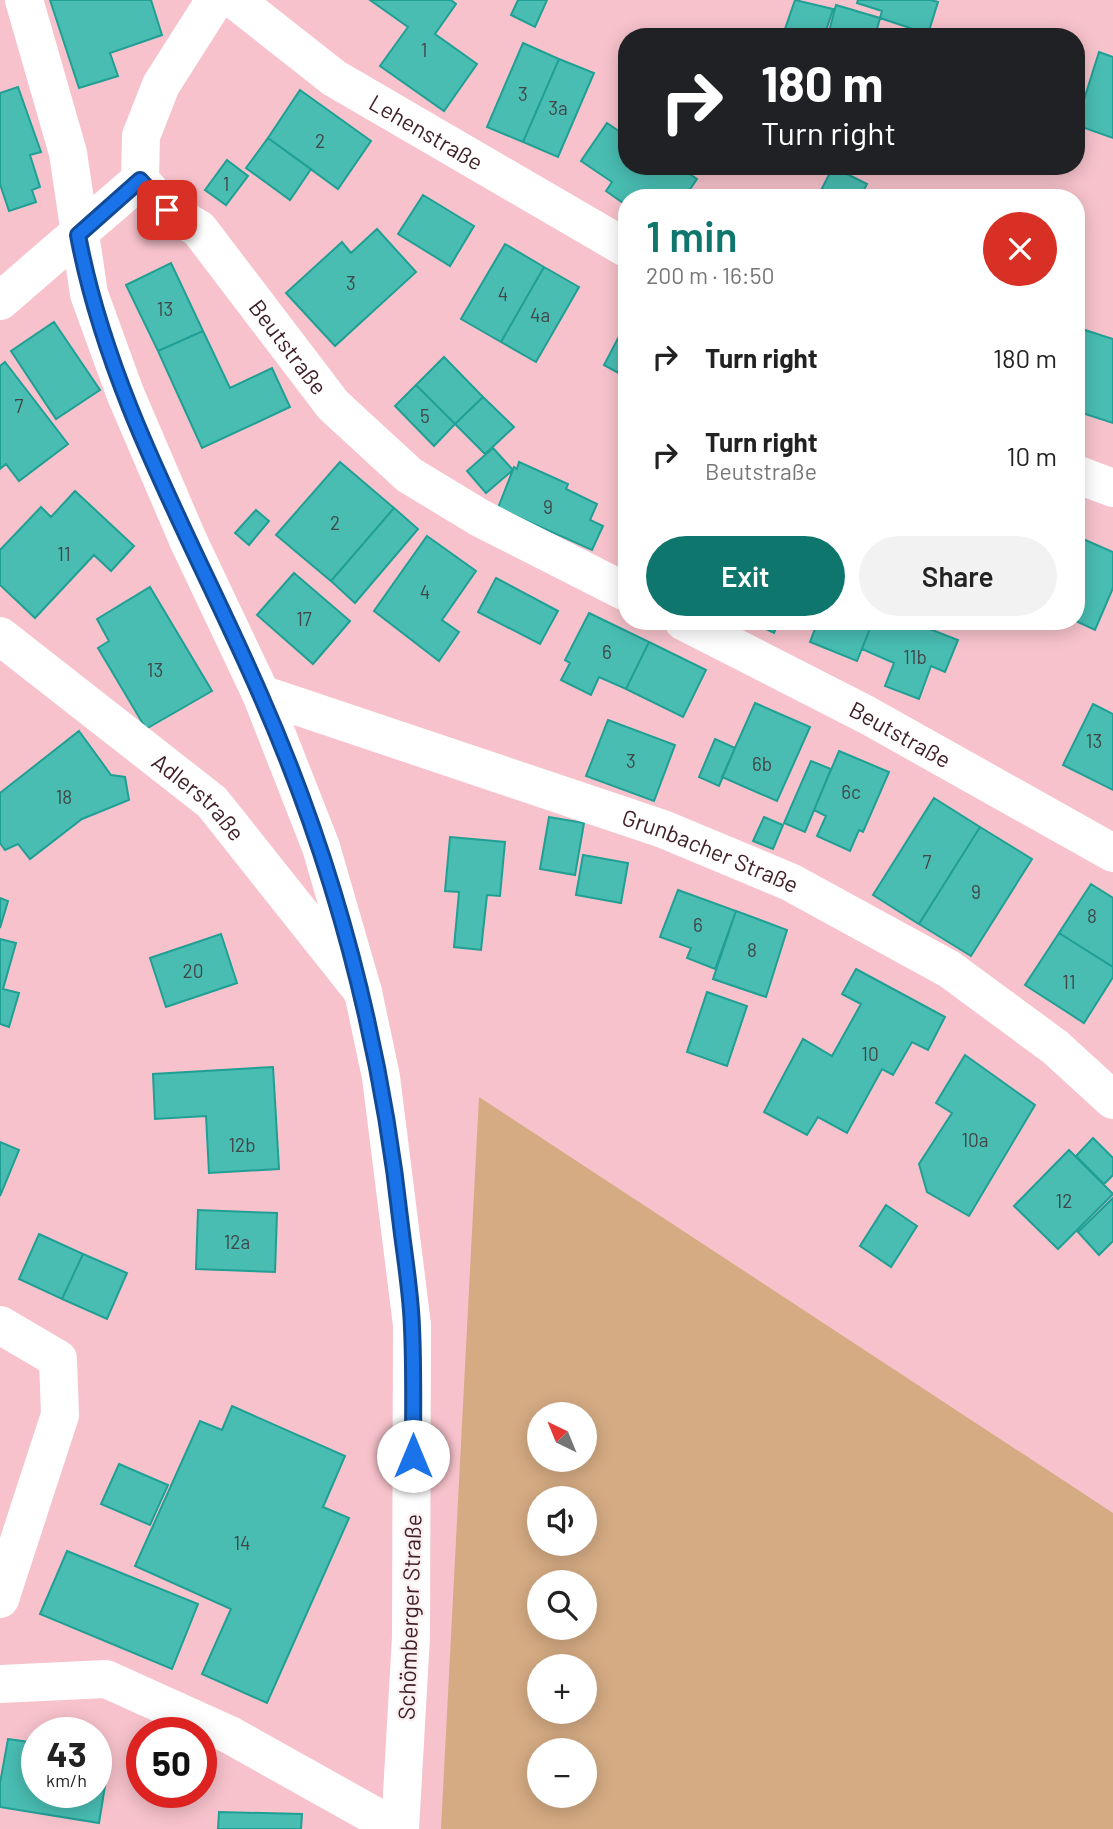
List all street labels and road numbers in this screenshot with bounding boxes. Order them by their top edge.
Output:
street label: Lehenstraße [365,88,488,176]
street label: Beutstraße [244,294,334,400]
street label: Beutstraße [845,695,956,773]
street label: Adlerstraße [147,747,251,846]
street label: Grunbacher Straße [619,802,804,898]
street label: Schömberger Straße [391,1513,427,1721]

